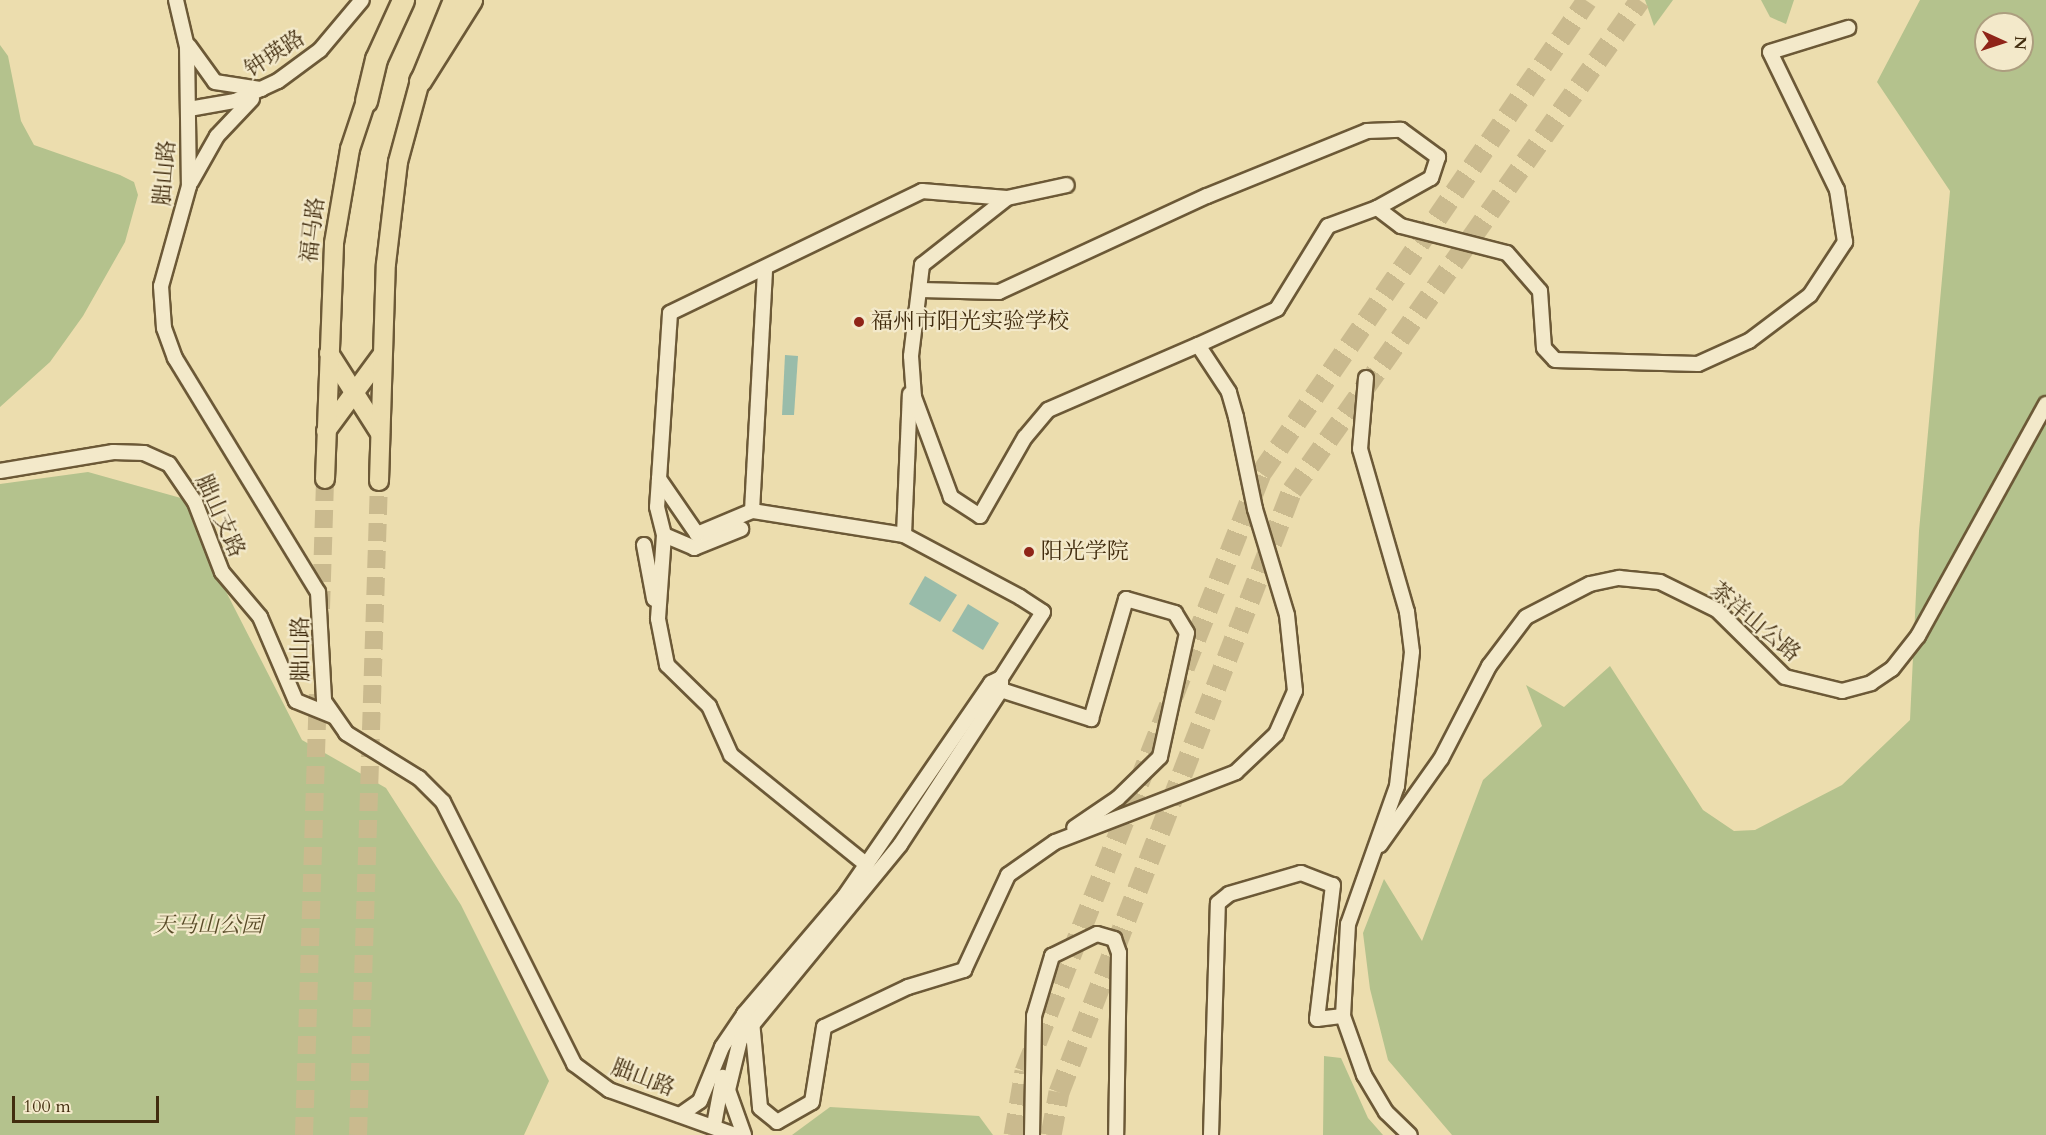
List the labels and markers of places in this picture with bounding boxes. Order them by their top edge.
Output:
place label: 福州市阳光实验学校 [871,309,1069,335]
marker: 福州市阳光实验学校 [852,315,866,329]
place label: 阳光学院 [1041,539,1129,565]
marker: 阳光学院 [1022,545,1036,559]

